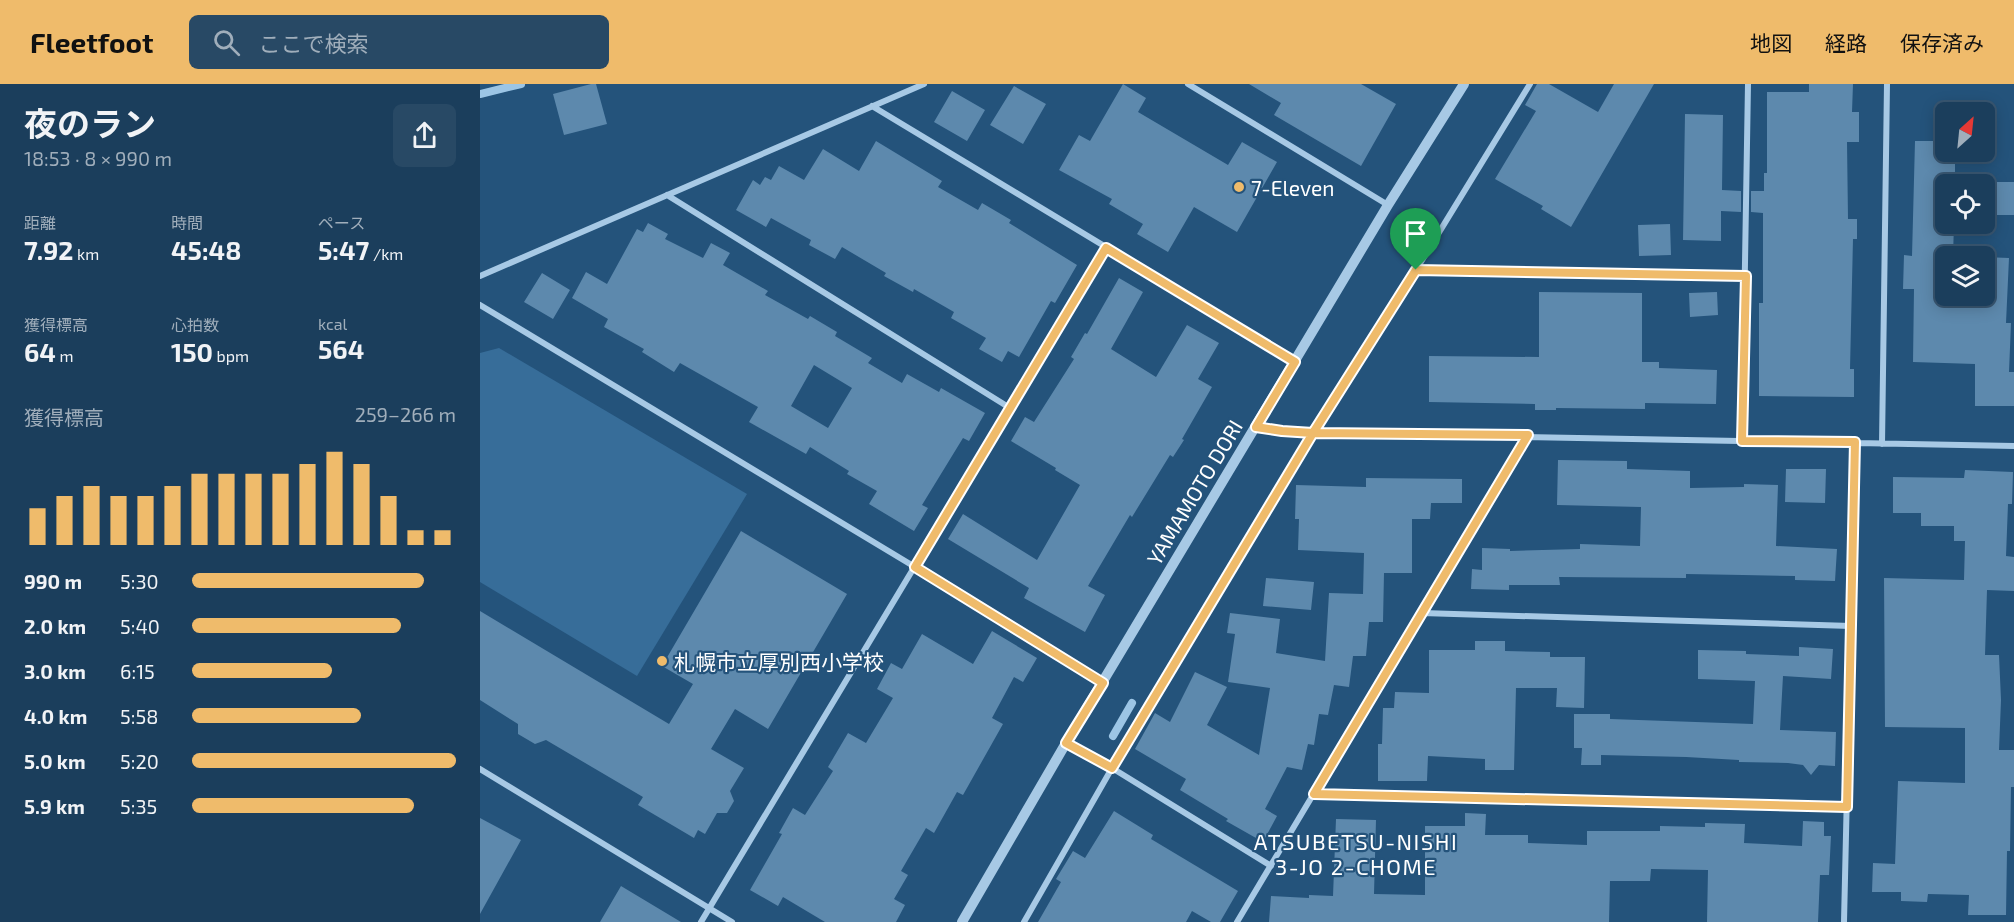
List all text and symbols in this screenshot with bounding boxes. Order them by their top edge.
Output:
search box [189,15,609,69]
text: Fleetfoot [30,25,153,59]
icon: search [210,26,243,59]
text: ここで検索 [258,30,368,56]
text: 地図 [1750,30,1792,55]
text: 経路 [1825,30,1867,55]
text: 保存済み [1900,30,1984,55]
north arrow [1935,102,1995,162]
map controls [1935,102,1995,306]
text: 夜のラン [24,103,156,143]
button: share [393,104,456,167]
text: 18:53 · 8 × 990 m [24,146,172,170]
button: locate [1935,174,1995,234]
place label: 7-Eleven [1251,175,1334,200]
marker: 7-Eleven [1232,180,1246,194]
pin [1390,208,1441,270]
text: 距離 [24,213,56,232]
text: 時間 [171,213,203,232]
text: ペース [318,213,365,232]
icon: arrive [1399,217,1432,250]
text: 7.92 [24,234,73,265]
text: 45:48 [171,234,241,265]
text: 5:47 [318,234,369,265]
text: km [73,244,99,263]
text: /km [369,244,403,263]
button: layers [1935,246,1995,306]
text: kcal [318,314,347,333]
text: 獲得標高 [24,315,88,334]
text: 心拍数 [171,315,219,334]
text: 564 [318,333,364,364]
text: 64 [24,336,56,367]
text: 150 [171,336,213,367]
text: m [56,346,74,365]
text: bpm [213,346,249,365]
text: 259–266 m [355,402,456,426]
text: 獲得標高 [24,405,104,429]
street label: YAMAMOTO DORI [1141,415,1247,569]
text: 990 m [24,569,82,593]
text: 5:30 [120,569,159,593]
text: 2.0 km [24,614,86,638]
text: 5:40 [120,614,160,638]
place label: 札幌市立厚別西小学校 [674,649,884,674]
marker: 札幌市立厚別西小学校 [655,654,669,668]
text: 3.0 km [24,659,86,683]
text: 6:15 [120,659,155,683]
text: 4.0 km [24,704,87,728]
text: 5:58 [120,704,158,728]
text: 5.0 km [24,749,86,773]
text: 5:20 [120,749,159,773]
text: 5.9 km [24,794,85,818]
text: 5:35 [120,794,157,818]
district label: ATSUBETSU-NISHI 3-JO 2-CHOME [1254,828,1458,879]

